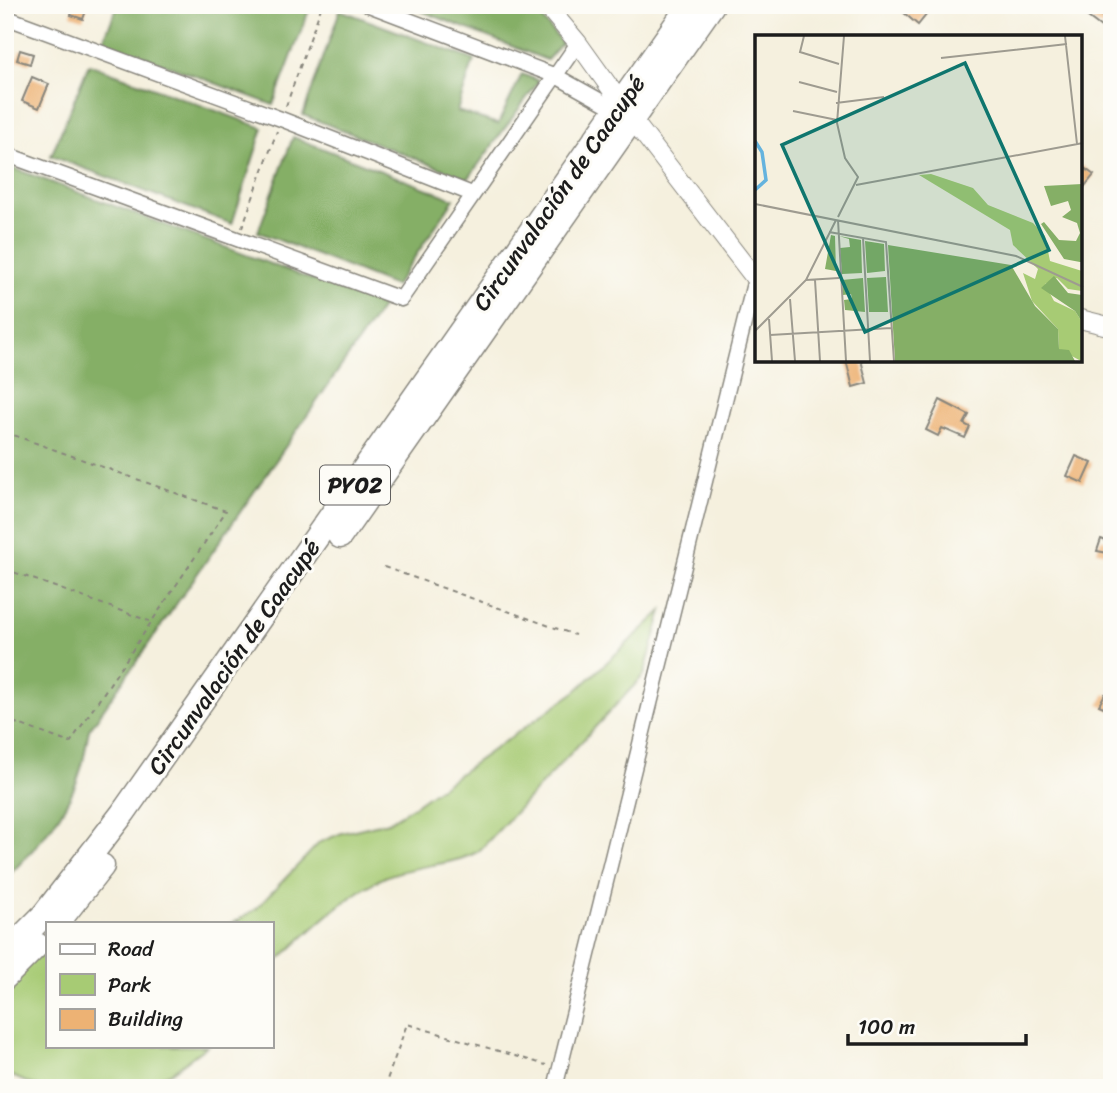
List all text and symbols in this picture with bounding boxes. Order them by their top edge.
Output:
inset map [755,35,1082,362]
street label: Circunvalación de Caacupé [461,66,657,320]
road number: PY02 [320,466,390,505]
street label: Circunvalación de Caacupé [136,530,332,784]
legend [46,922,273,1048]
text: Road [108,930,155,968]
text: Park [108,966,151,1004]
text: Building [108,1000,184,1038]
scale bar [848,1002,1026,1046]
text: 100 m [858,1008,915,1046]

